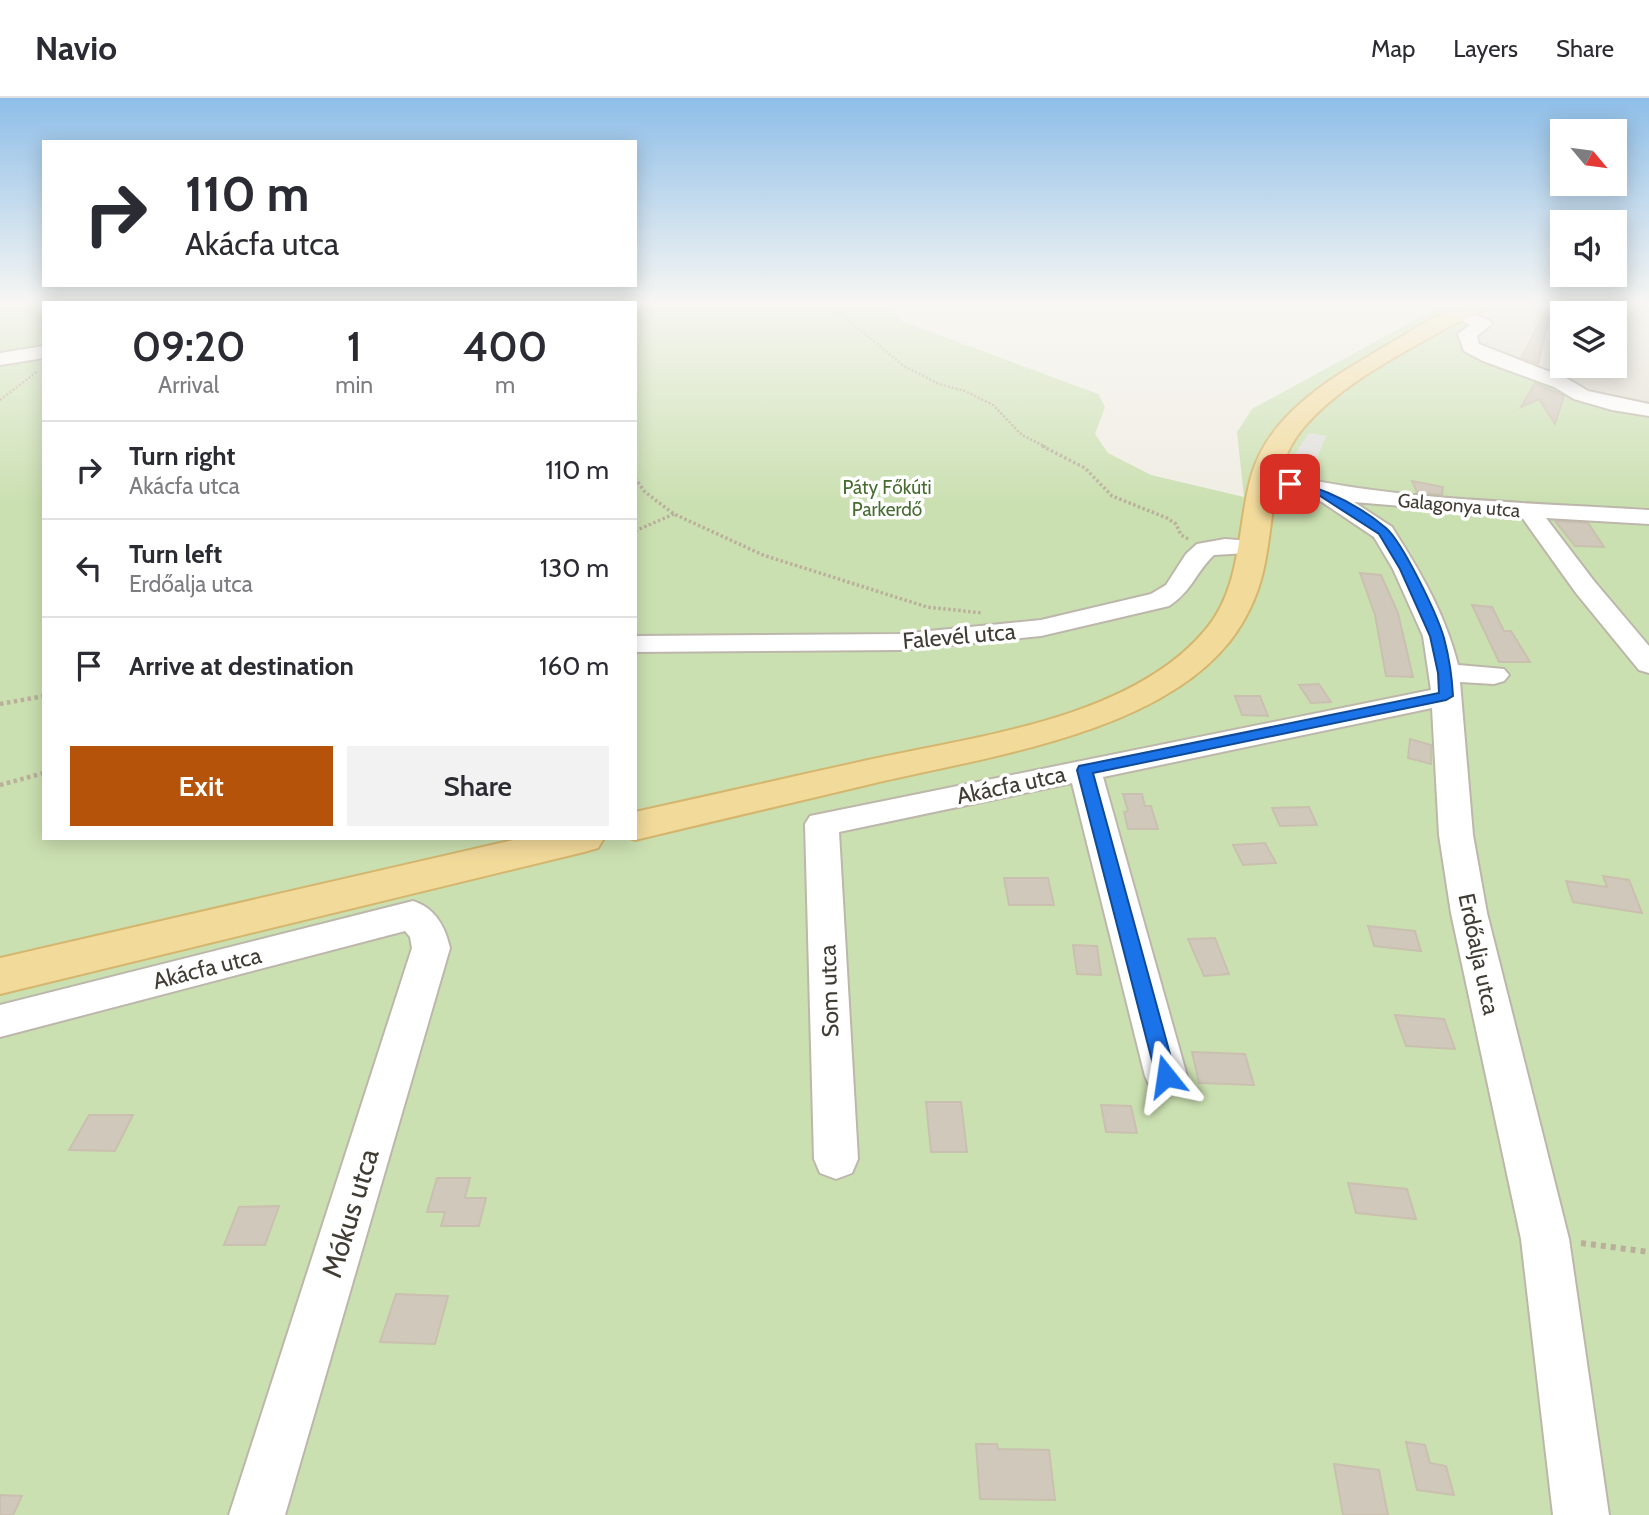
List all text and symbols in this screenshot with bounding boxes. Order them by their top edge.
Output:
text: Navio [35,28,117,68]
text: Map [1371,34,1415,63]
text: Layers [1453,34,1518,63]
text: Share [1556,34,1614,63]
north arrow [1550,119,1628,196]
map controls [1550,119,1627,378]
text: 110 m [185,164,309,223]
icon: right [70,168,161,259]
button: sound [1550,210,1627,287]
text: Akácfa utca [185,224,339,263]
button: layers [1550,301,1627,378]
text: 09:20 [132,320,246,372]
text: 1 [347,320,362,372]
text: 400 [463,320,547,372]
text: Arrival [158,371,219,399]
text: min [335,371,373,399]
text: m [495,371,515,399]
text: Turn right [129,440,235,472]
icon: right [70,451,108,489]
text: 110 m [545,454,609,486]
pin [1260,454,1320,514]
icon: arrive [1271,465,1309,503]
text: Akácfa utca [129,472,240,500]
park label: Páty Főkúti Parkerdő [842,476,932,521]
street label: Galagonya utca [1397,489,1521,522]
text: Turn left [129,538,222,570]
icon: left [70,549,108,587]
text: 130 m [540,552,609,584]
text: Erdőalja utca [129,570,253,598]
street label: Falevél utca [901,617,1017,655]
icon: arrive [70,647,108,685]
text: Arrive at destination [129,650,354,682]
text: 160 m [539,650,609,682]
button: Exit [70,746,333,826]
button: Share [347,746,609,826]
street label: Akácfa utca [954,760,1068,810]
street label: Erdőalja utca [1452,891,1506,1017]
street label: Akácfa utca [150,941,264,995]
street label: Som utca [813,944,845,1038]
position arrow [1129,1039,1203,1113]
street label: Mókus utca [314,1144,386,1282]

